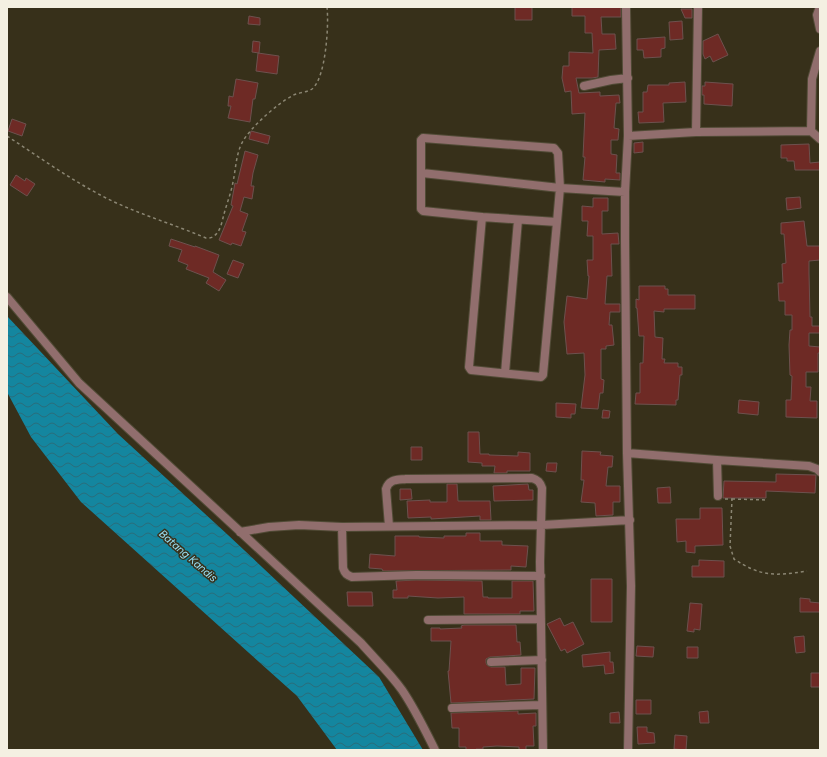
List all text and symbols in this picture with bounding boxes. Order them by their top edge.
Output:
water label: Batang Kandis [156,527,220,585]

